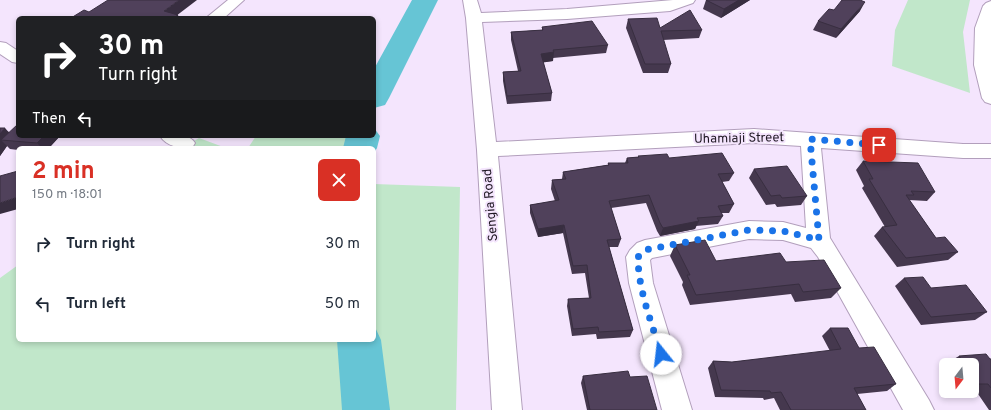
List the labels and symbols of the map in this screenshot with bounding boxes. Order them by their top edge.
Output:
pin [862,128,896,162]
street label: Uhamiaji Street [694,130,784,148]
street label: Sengia Road [480,168,502,242]
position arrow [640,333,682,375]
north arrow [939,358,979,398]

